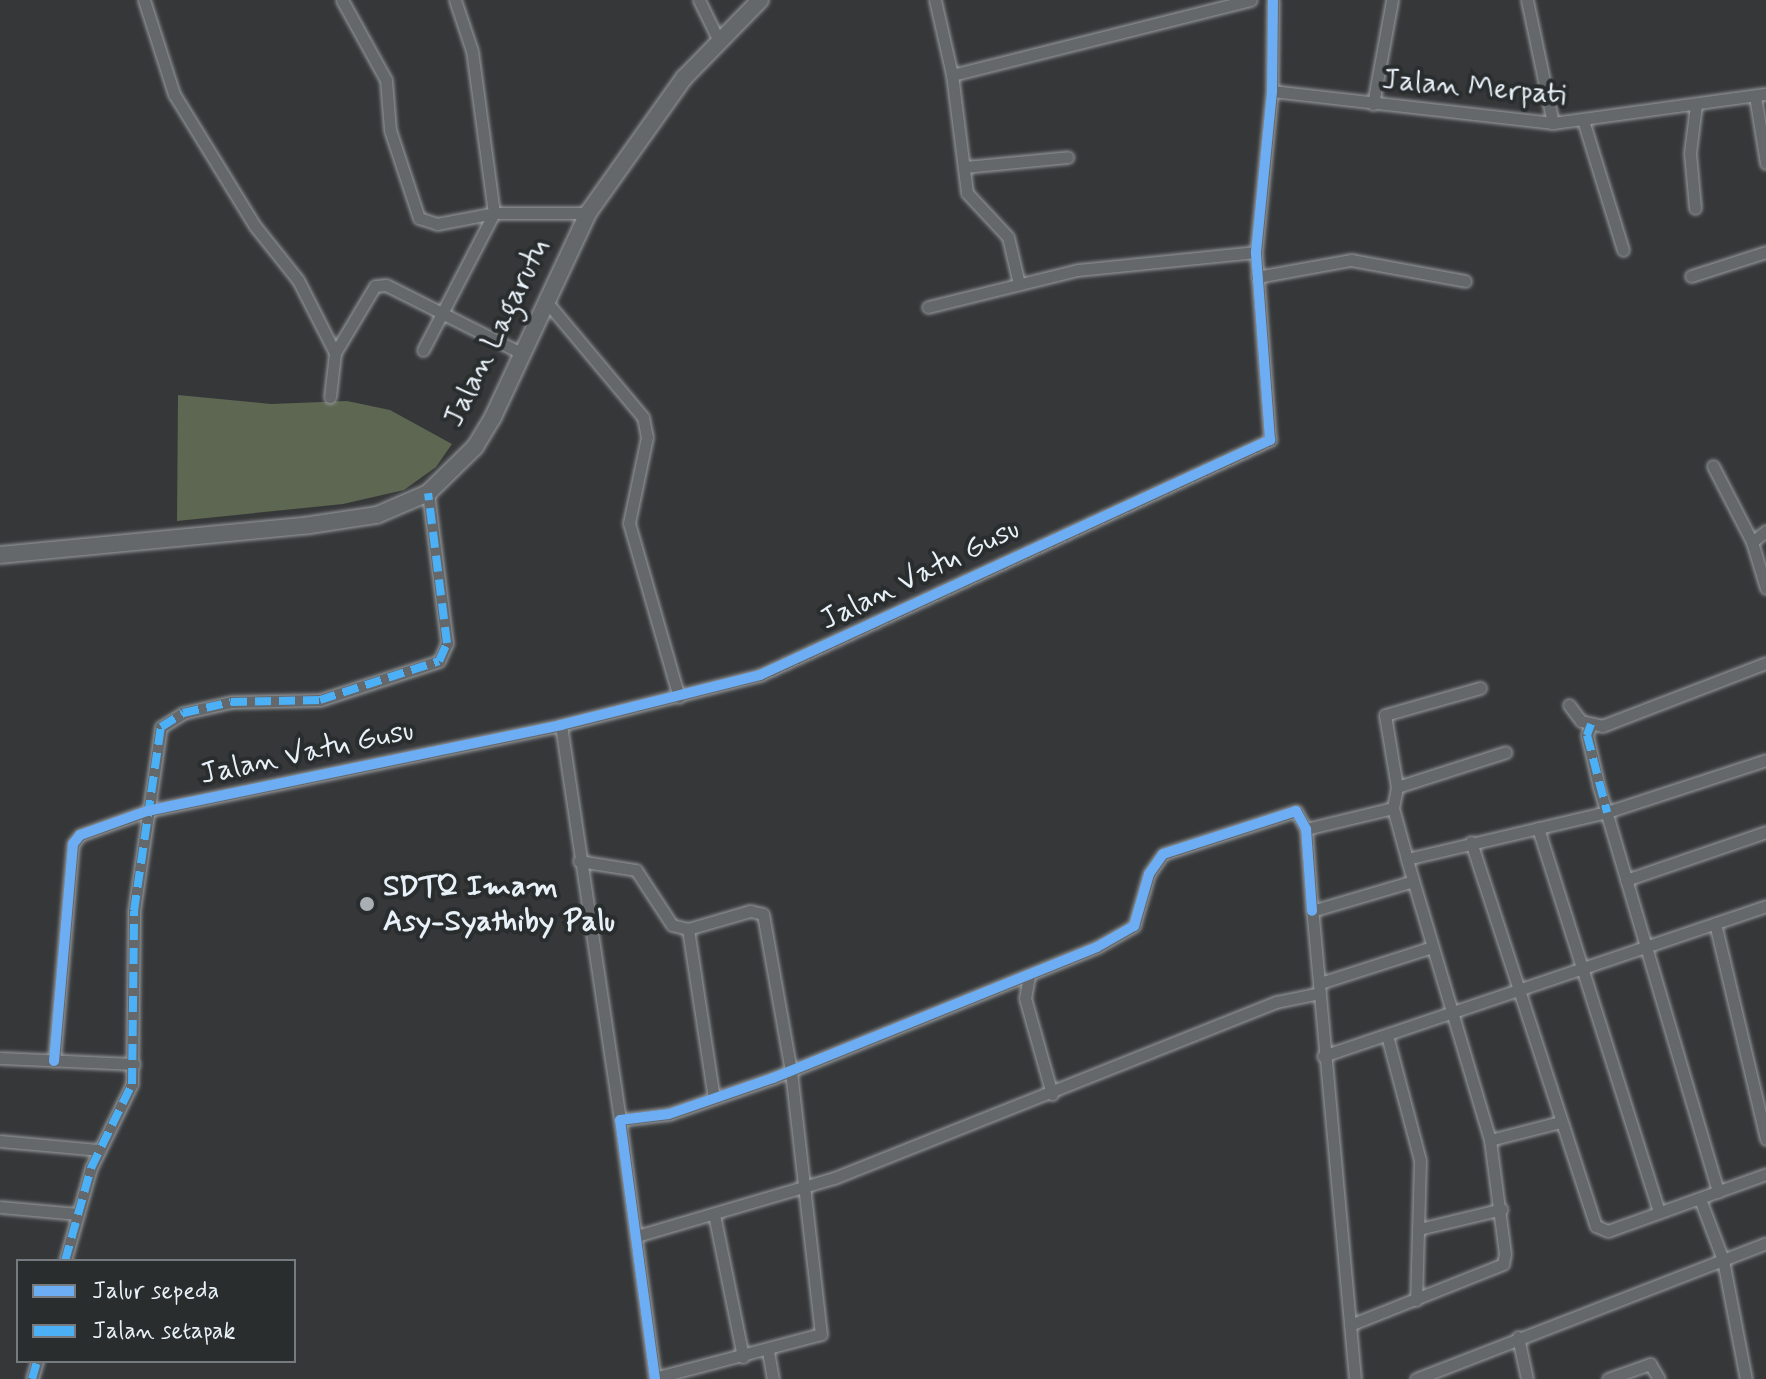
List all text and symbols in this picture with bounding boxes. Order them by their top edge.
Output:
street label: Jalan Merpati [1381,62,1567,114]
street label: Jalan Lagarutu [435,232,559,434]
street label: Jalan Vatu Gusu [816,512,1024,638]
street label: Jalan Vatu Gusu [199,713,415,793]
place label: SDTQ Imam Asy-Syathiby Palu [383,869,612,940]
marker: SDTQ Imam Asy-Syathiby Palu [358,895,376,913]
legend [16,1259,296,1363]
text: Jalur sepeda [92,1276,219,1307]
text: Jalan setapak [92,1316,236,1347]

